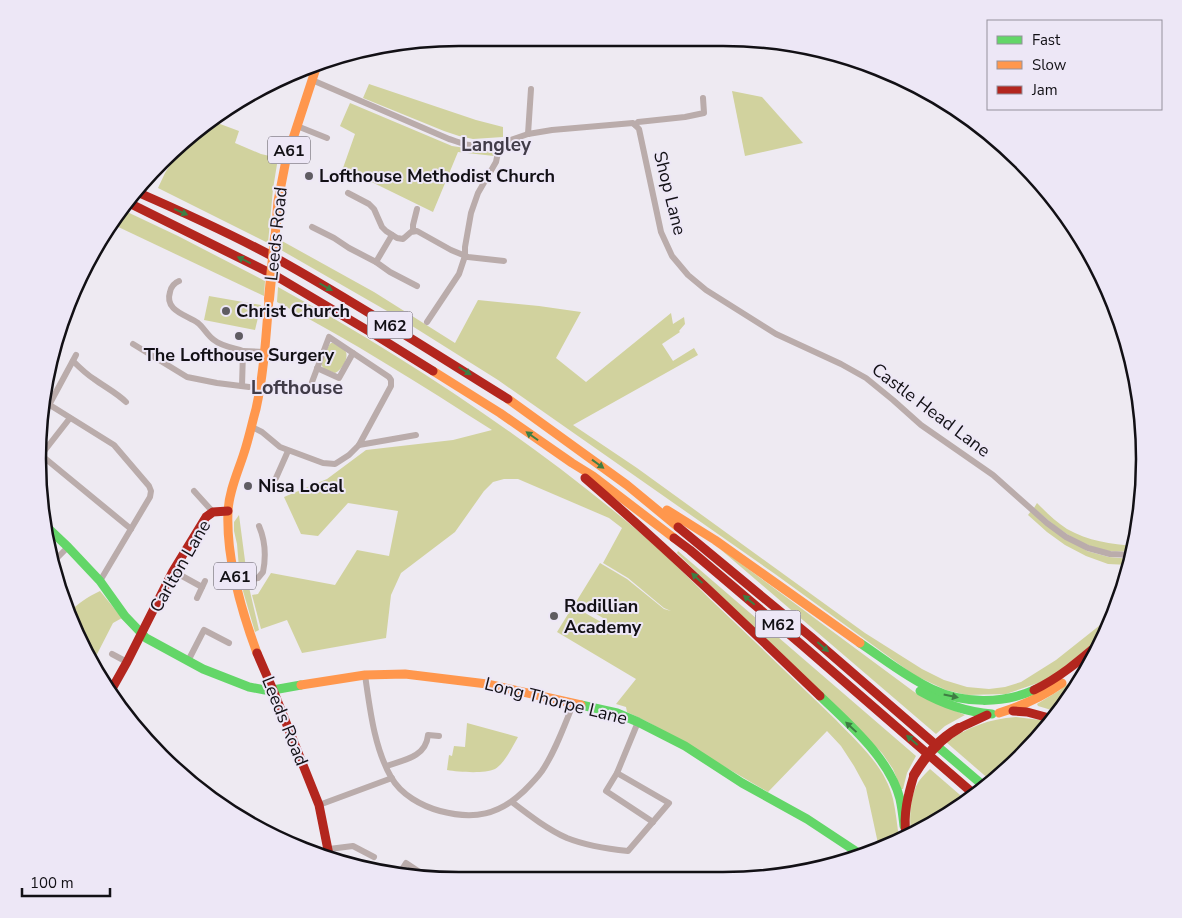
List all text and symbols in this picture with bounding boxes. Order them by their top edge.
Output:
legend [987,20,1162,110]
text: Fast [1032,30,1061,50]
text: Slow [1032,55,1067,75]
text: Jam [1031,80,1058,100]
district label: Langley [461,132,532,158]
road number: A61 [268,136,310,164]
street label: Shop Lane [648,149,692,237]
place label: Lofthouse Methodist Church [319,164,555,188]
marker: Lofthouse Methodist Church [303,170,315,182]
street label: Leeds Road [259,186,293,282]
one-way arrow [174,208,189,217]
one-way arrow [237,256,252,264]
one-way arrow [318,283,333,291]
place label: Christ Church [236,299,350,323]
marker: Christ Church [220,305,232,317]
road number: M62 [368,312,412,338]
marker: The Lofthouse Surgery [233,330,245,342]
place label: The Lofthouse Surgery [144,343,335,367]
street label: Castle Head Lane [867,357,995,463]
one-way arrow [458,367,471,376]
district label: Lofthouse [251,374,343,401]
one-way arrow [526,431,539,440]
one-way arrow [591,459,605,469]
place label: Nisa Local [258,474,344,498]
marker: Nisa Local [242,480,254,492]
street label: Carlton Lane [144,515,216,617]
road number: A61 [214,562,256,590]
one-way arrow [690,572,703,583]
place label: Rodillian Academy [564,594,642,639]
one-way arrow [743,594,756,605]
marker: Rodillian Academy [548,610,560,622]
road number: M62 [756,610,800,638]
one-way arrow [816,641,828,653]
street label: Long Thorpe Lane [482,672,630,730]
street label: Leeds Road [256,673,314,769]
one-way arrow [944,692,959,700]
one-way arrow [846,721,858,733]
one-way arrow [906,734,919,745]
scale bar [22,866,110,898]
text: 100 m [30,873,74,893]

